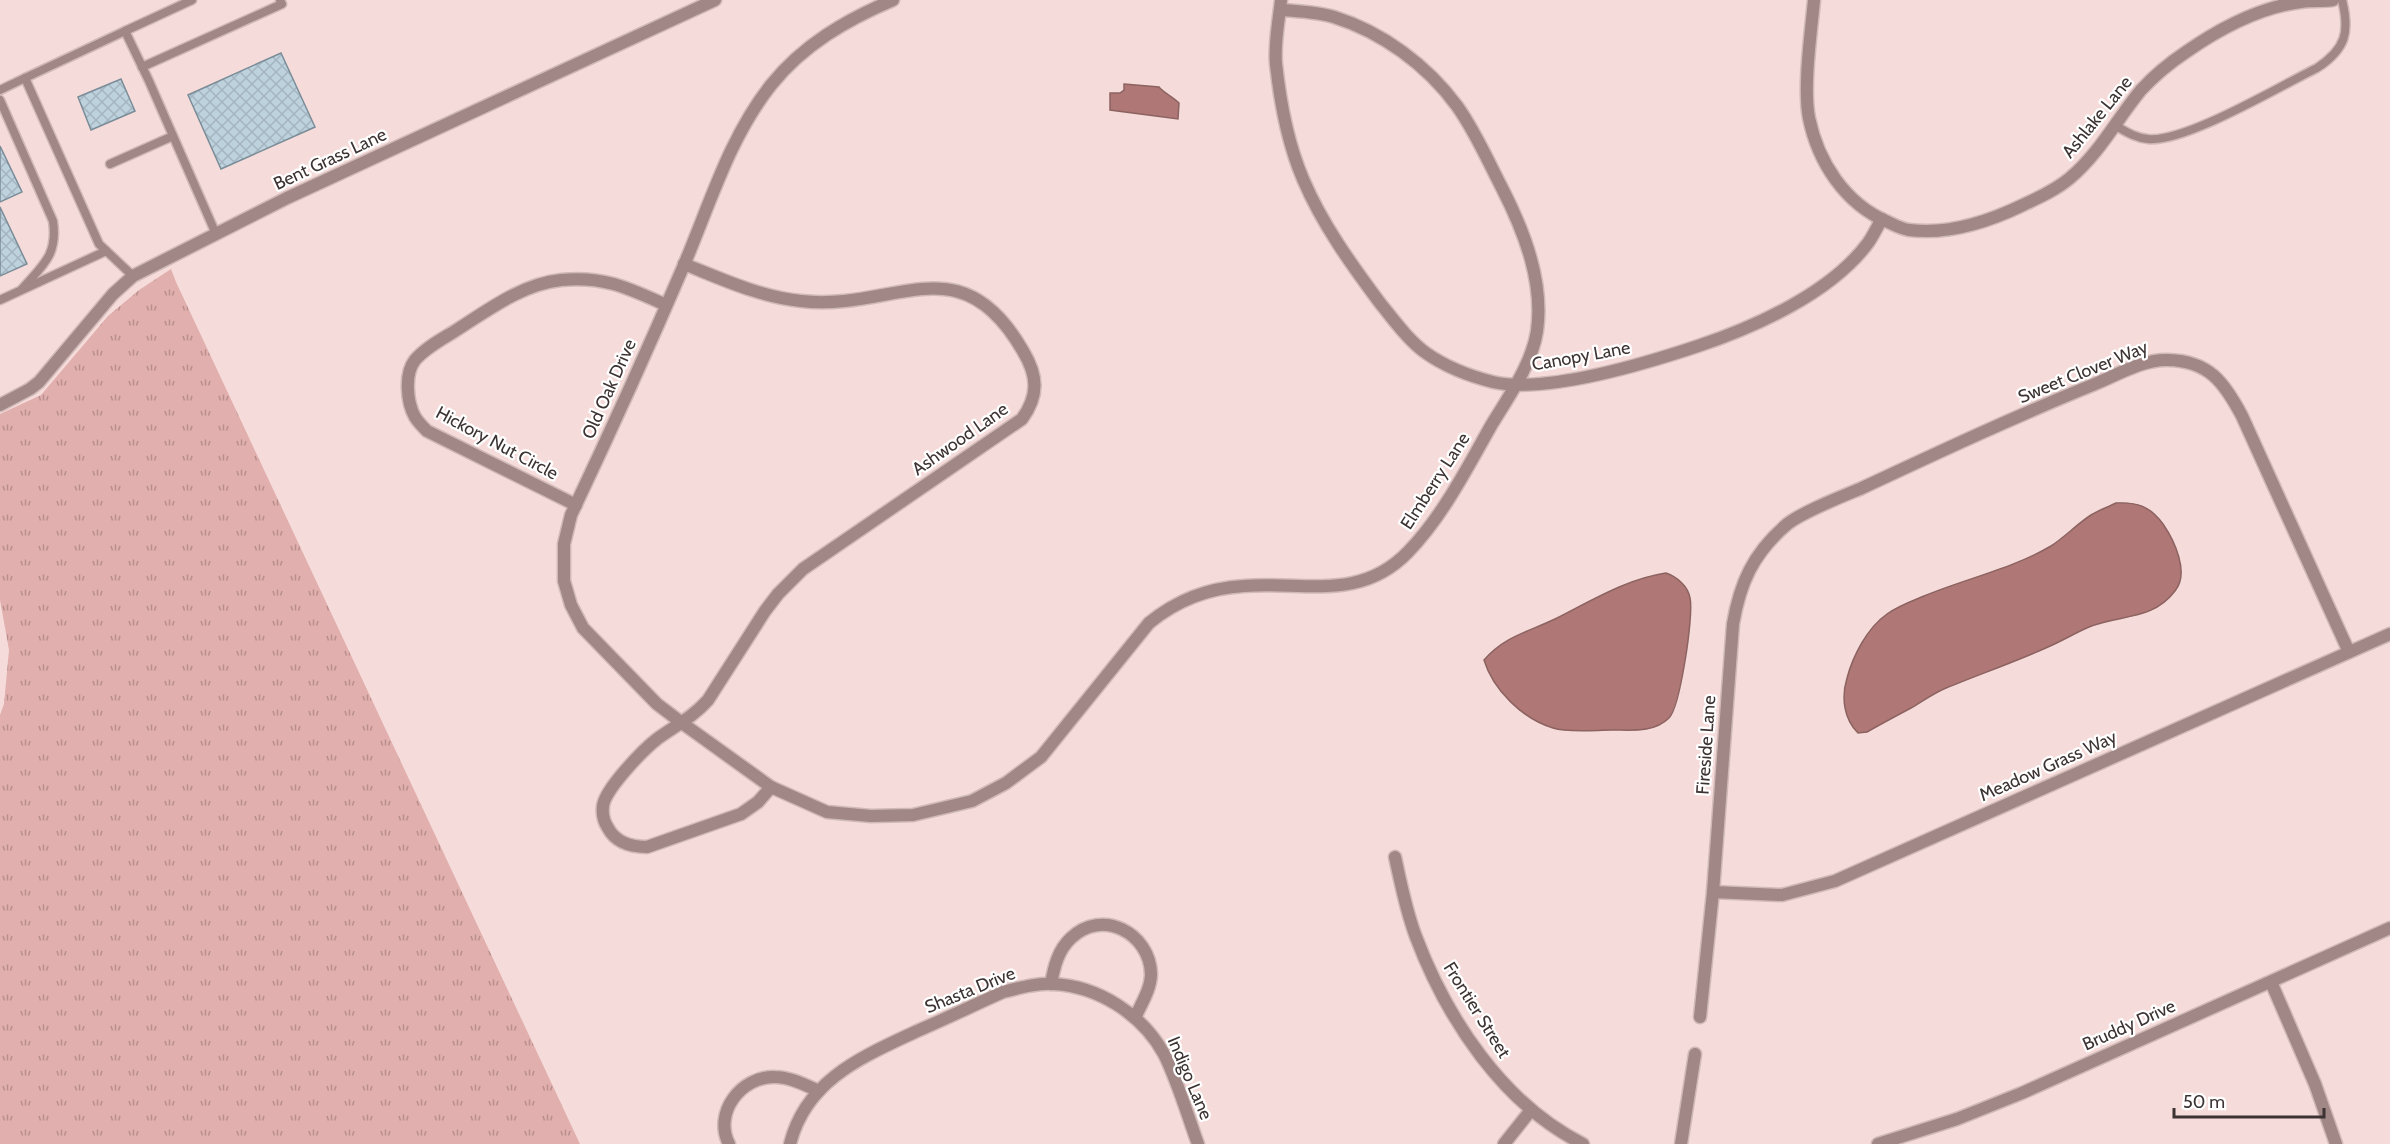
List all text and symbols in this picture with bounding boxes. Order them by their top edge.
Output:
street label: Ashlake Lane [2057,72,2137,162]
street label: Bent Grass Lane [270,123,390,195]
street label: Old Oak Drive [577,336,641,442]
street label: Sweet Clover Way [2015,336,2151,408]
street label: Canopy Lane [1530,337,1632,375]
street label: Ashwood Lane [908,398,1012,480]
street label: Hickory Nut Circle [432,401,562,485]
street label: Elmberry Lane [1396,429,1474,533]
street label: Fireside Lane [1692,695,1720,795]
street label: Meadow Grass Way [1976,726,2120,806]
street label: Frontier Street [1439,958,1515,1062]
street label: Shasta Drive [922,962,1018,1018]
street label: Bruddy Drive [2079,995,2179,1055]
street label: Indigo Lane [1163,1033,1217,1123]
scale bar [2174,1081,2324,1119]
text: 50 m [2183,1091,2225,1113]

